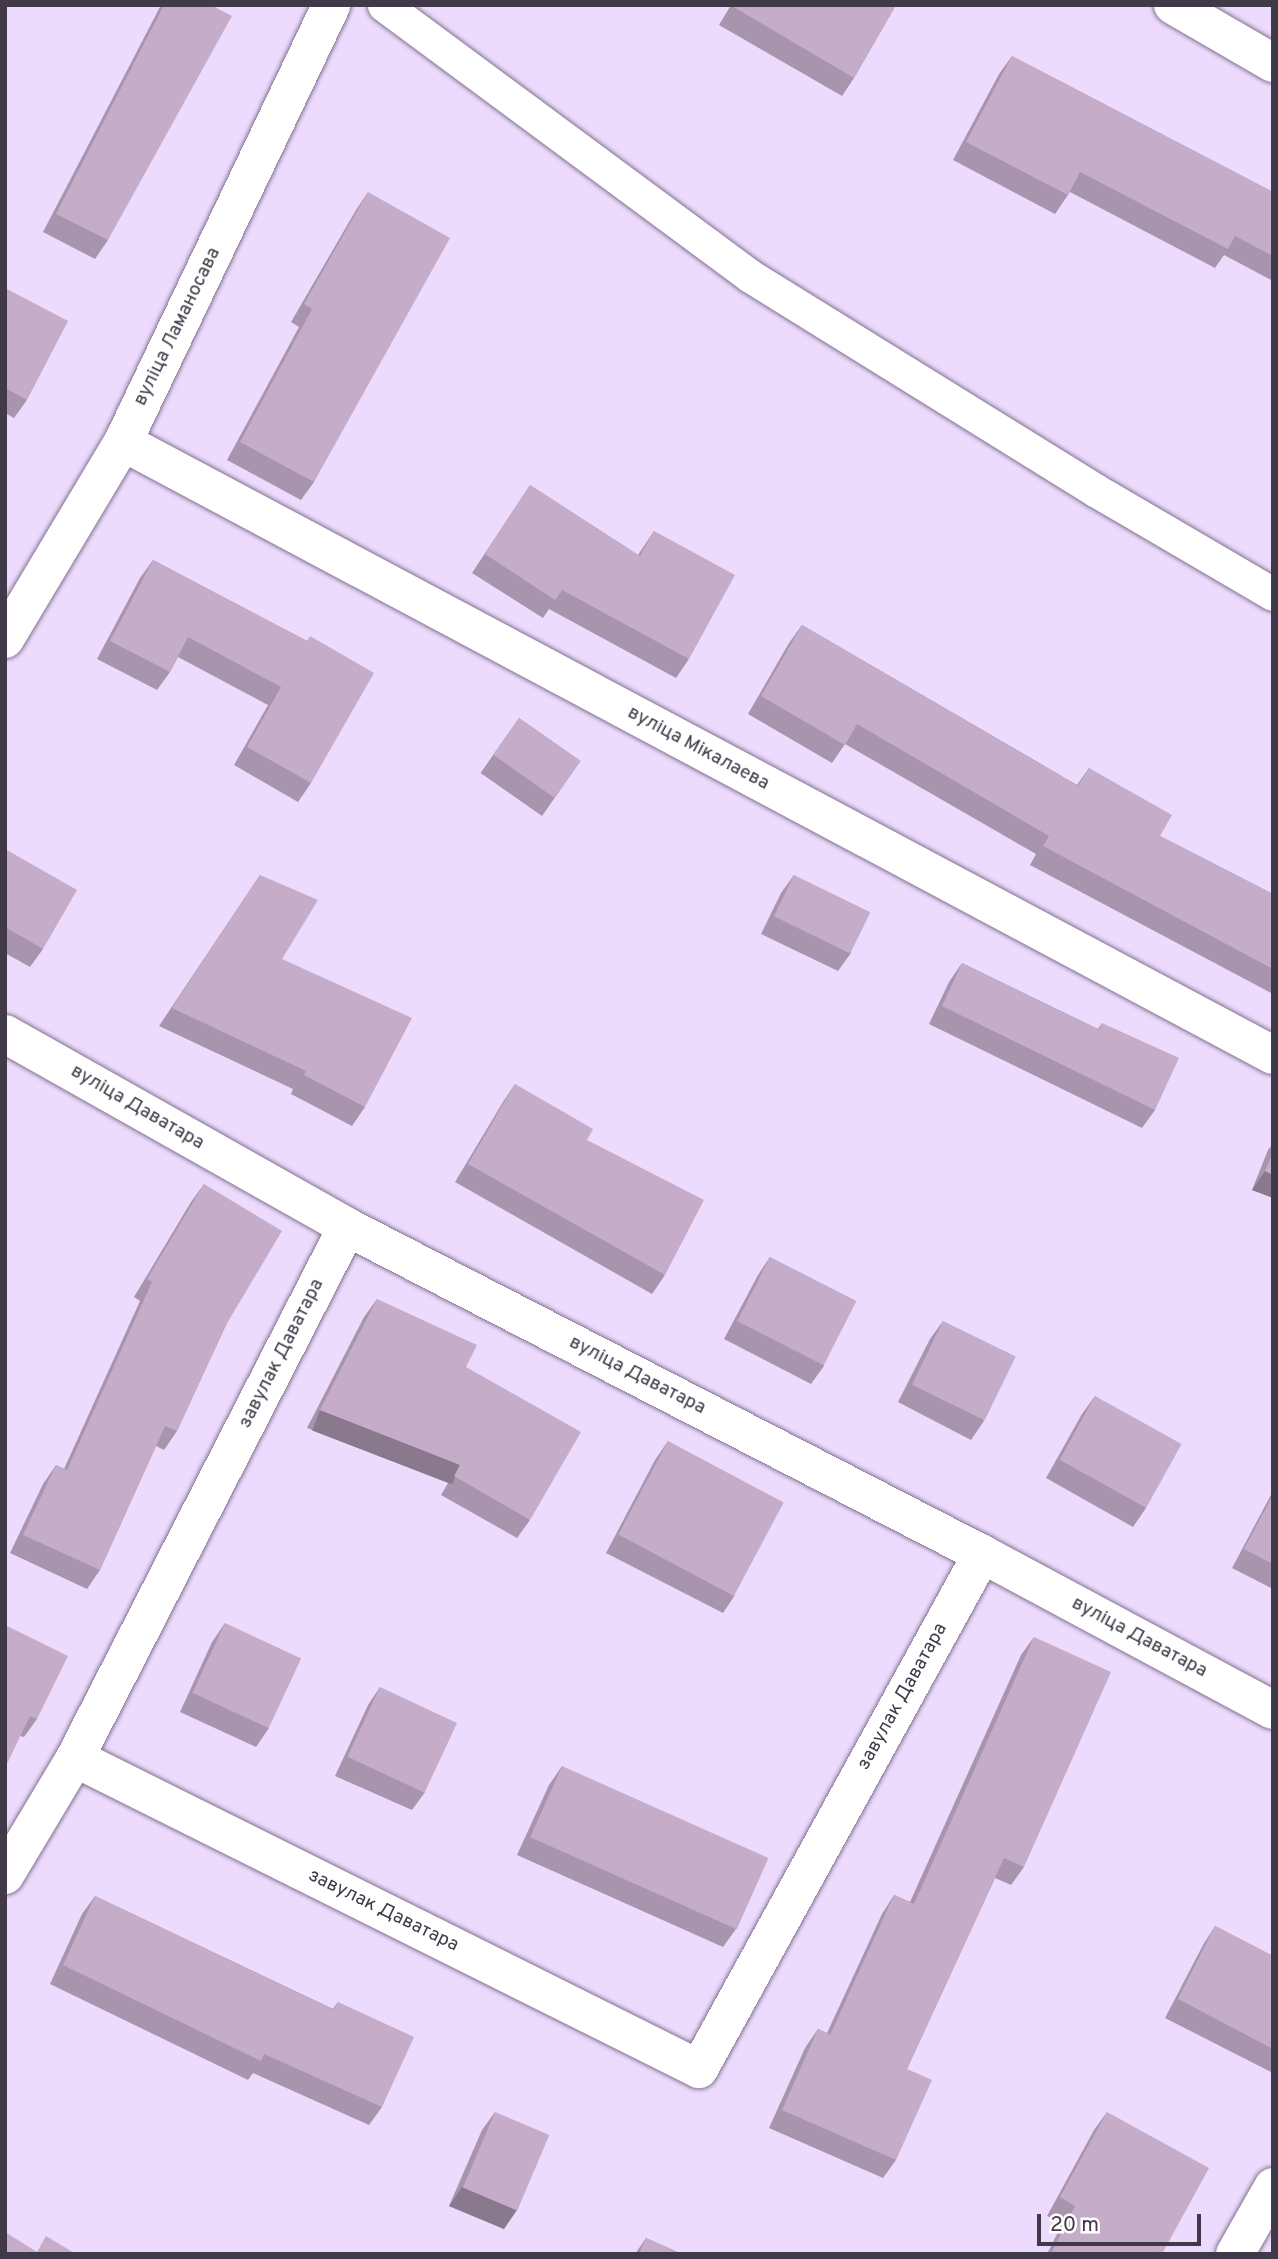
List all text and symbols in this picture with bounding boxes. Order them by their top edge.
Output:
street label: вуліца Ламаносава [130,244,226,410]
street label: вуліца Мікалаева [623,702,773,796]
street label: вуліца Даватара [66,1061,208,1155]
street label: завулак Даватара [234,1275,330,1433]
street label: вуліца Даватара [565,1332,709,1420]
street label: вуліца Даватара [1067,1593,1211,1683]
street label: завулак Даватара [853,1619,953,1775]
street label: завулак Даватара [304,1865,462,1957]
scale bar [1040,2200,1204,2244]
text: 20 m [1050,2212,1099,2239]

